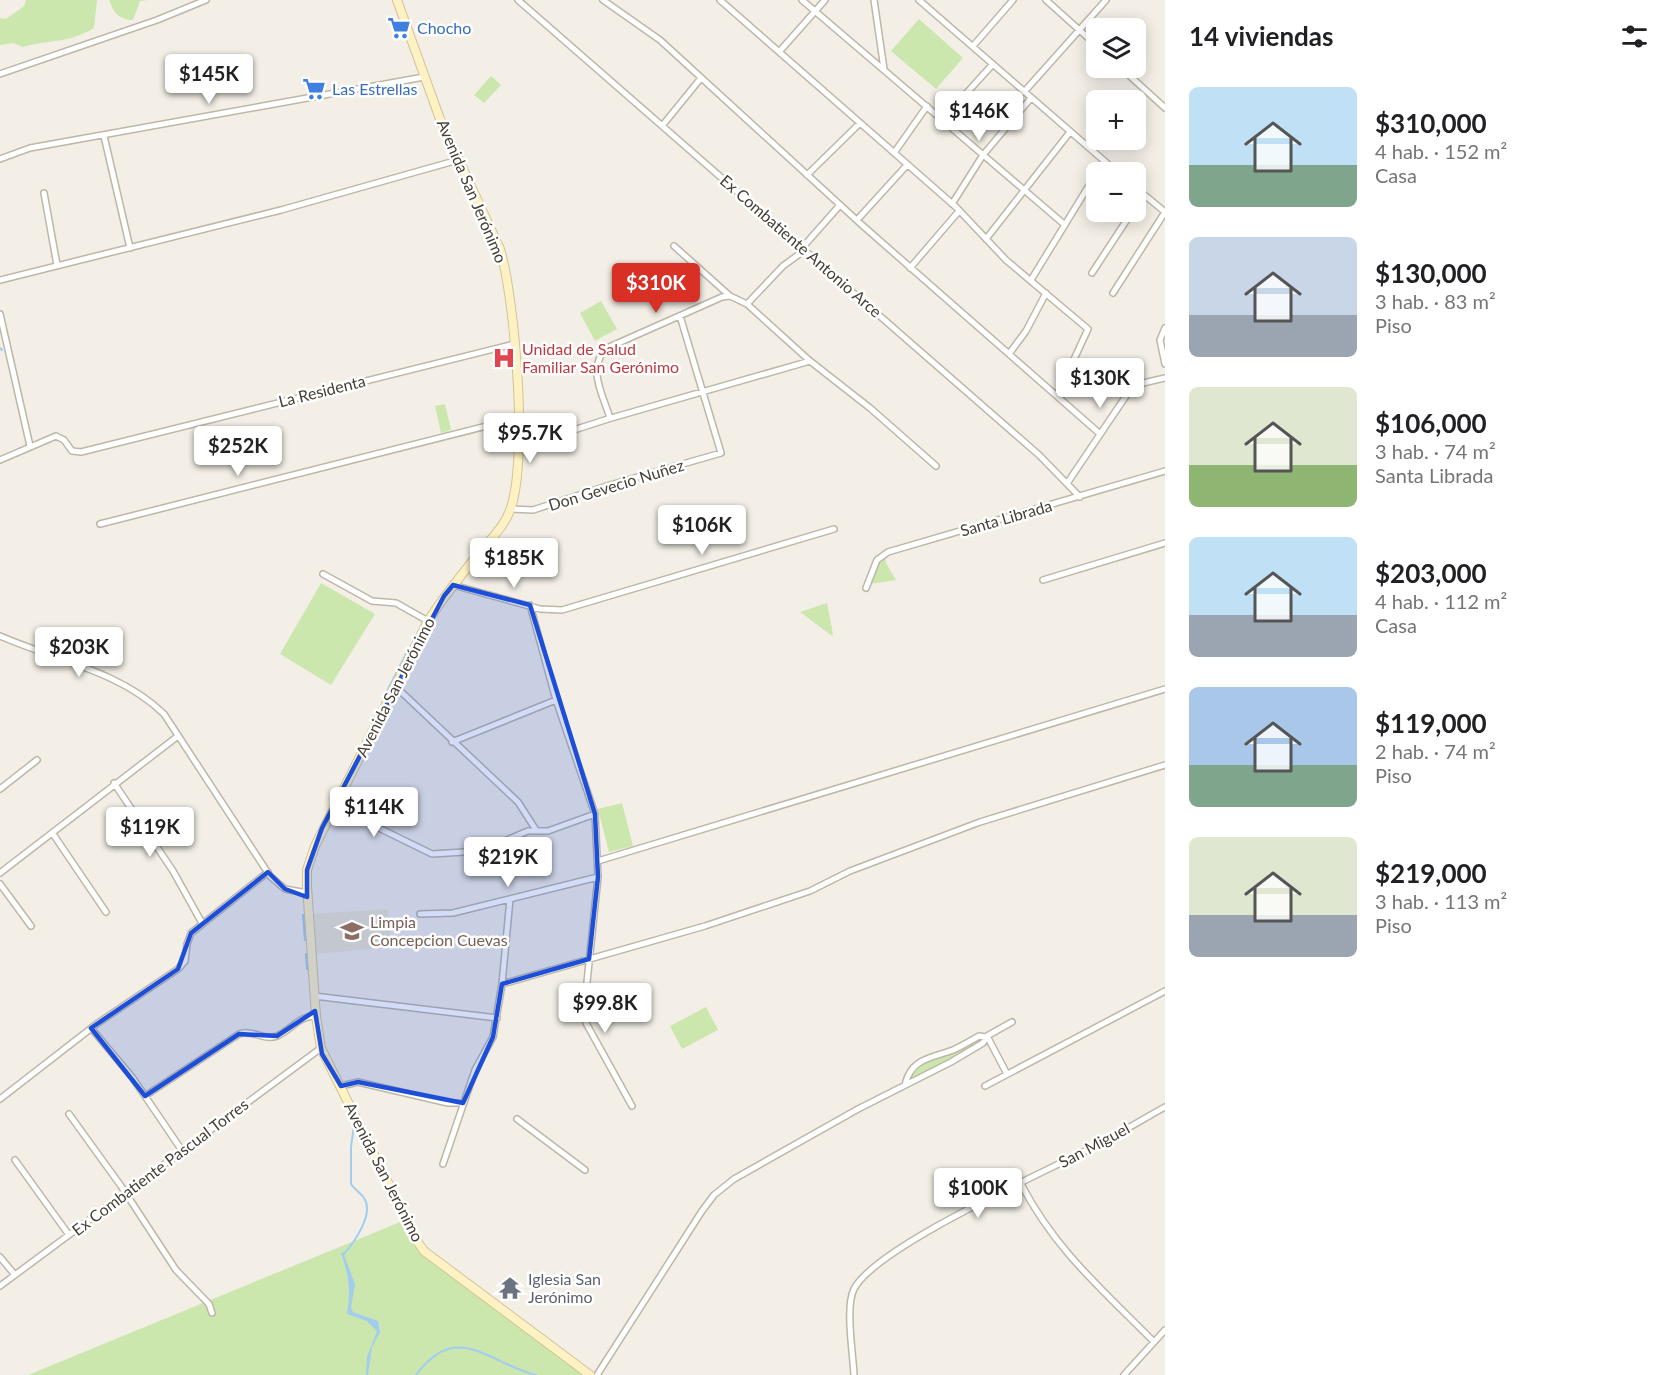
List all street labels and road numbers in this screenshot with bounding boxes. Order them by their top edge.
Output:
street label: Avenida San Jerónimo [434,116,511,265]
street label: Ex Combatiente Antonio Arce [717,170,886,321]
street label: La Residenta [276,371,367,410]
street label: Don Gevecio Nuñez [546,455,686,514]
street label: Santa Librada [958,495,1054,540]
street label: Avenida San Jerónimo [351,614,438,760]
street label: Ex Combatiente Pascual Torres [68,1094,252,1239]
street label: Avenida San Jerónimo [341,1099,428,1245]
street label: San Miguel [1055,1118,1132,1171]

